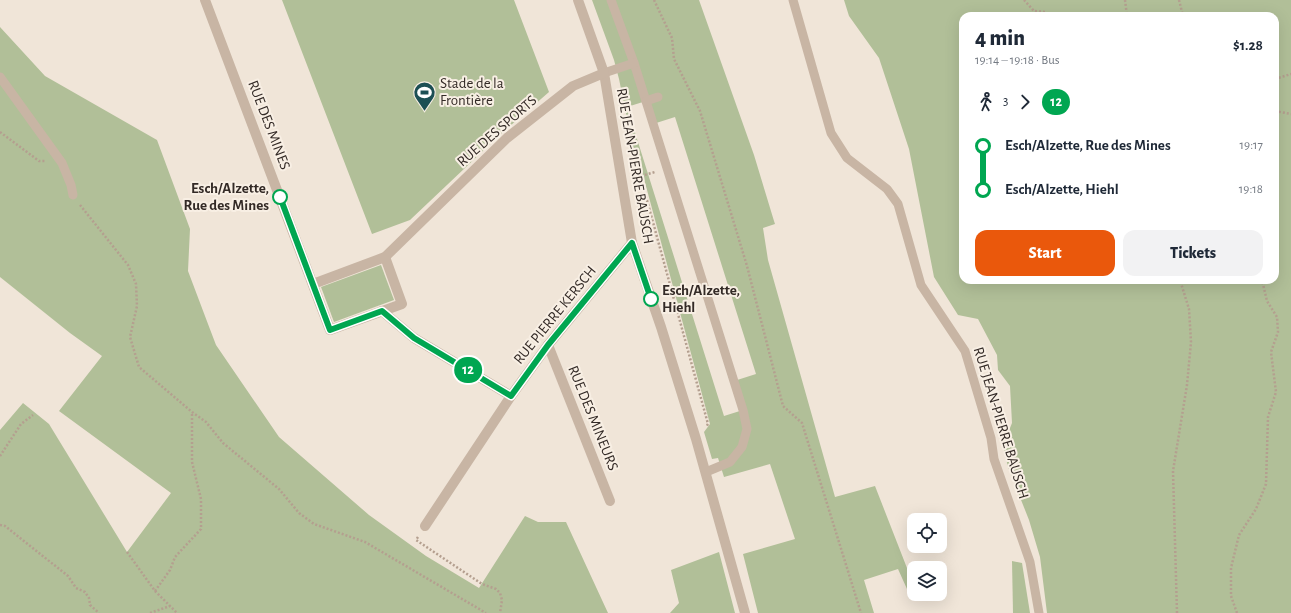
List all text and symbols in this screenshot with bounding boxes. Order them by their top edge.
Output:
text: 4 min [975,27,1025,49]
text: $1.28 [1233,38,1263,53]
text: 19:14 – 19:18 · Bus [975,54,1060,67]
place label: Stade de la Frontière [440,76,504,108]
street label: RUE DES MINES [245,78,293,172]
sports icon: Stade de la Frontière [412,79,438,112]
street label: RUE JEAN-PIERRE BAUSCH [614,87,656,245]
icon: walk [975,91,997,113]
icon: forward [1014,91,1036,113]
street label: RUE DES SPORTS [454,93,540,169]
text: 3 [1003,95,1008,108]
text: 12 [1050,95,1062,109]
text: Esch/Alzette, Rue des Mines [1005,138,1171,153]
text: 19:17 [1240,139,1263,152]
place label: Esch/Alzette, Rue des Mines [184,181,269,213]
text: Esch/Alzette, Hiehl [1005,182,1119,197]
text: 19:18 [1239,183,1263,196]
marker: Esch/Alzette, Rue des Mines [272,189,288,205]
button: Start [975,230,1115,276]
button: Tickets [1123,230,1263,276]
street label: RUE PIERRE KERSCH [511,263,599,367]
place label: Esch/Alzette, Hiehl [662,283,740,315]
marker: Esch/Alzette, Hiehl [643,291,659,307]
street label: RUE JEAN-PIERRE BAUSCH [971,345,1031,501]
line badge: 12 [450,357,486,383]
text: 12 [462,363,474,377]
street label: RUE DES MINEURS [565,363,621,473]
map controls [907,513,947,601]
button: locate [907,513,947,553]
button: layers [907,561,947,601]

